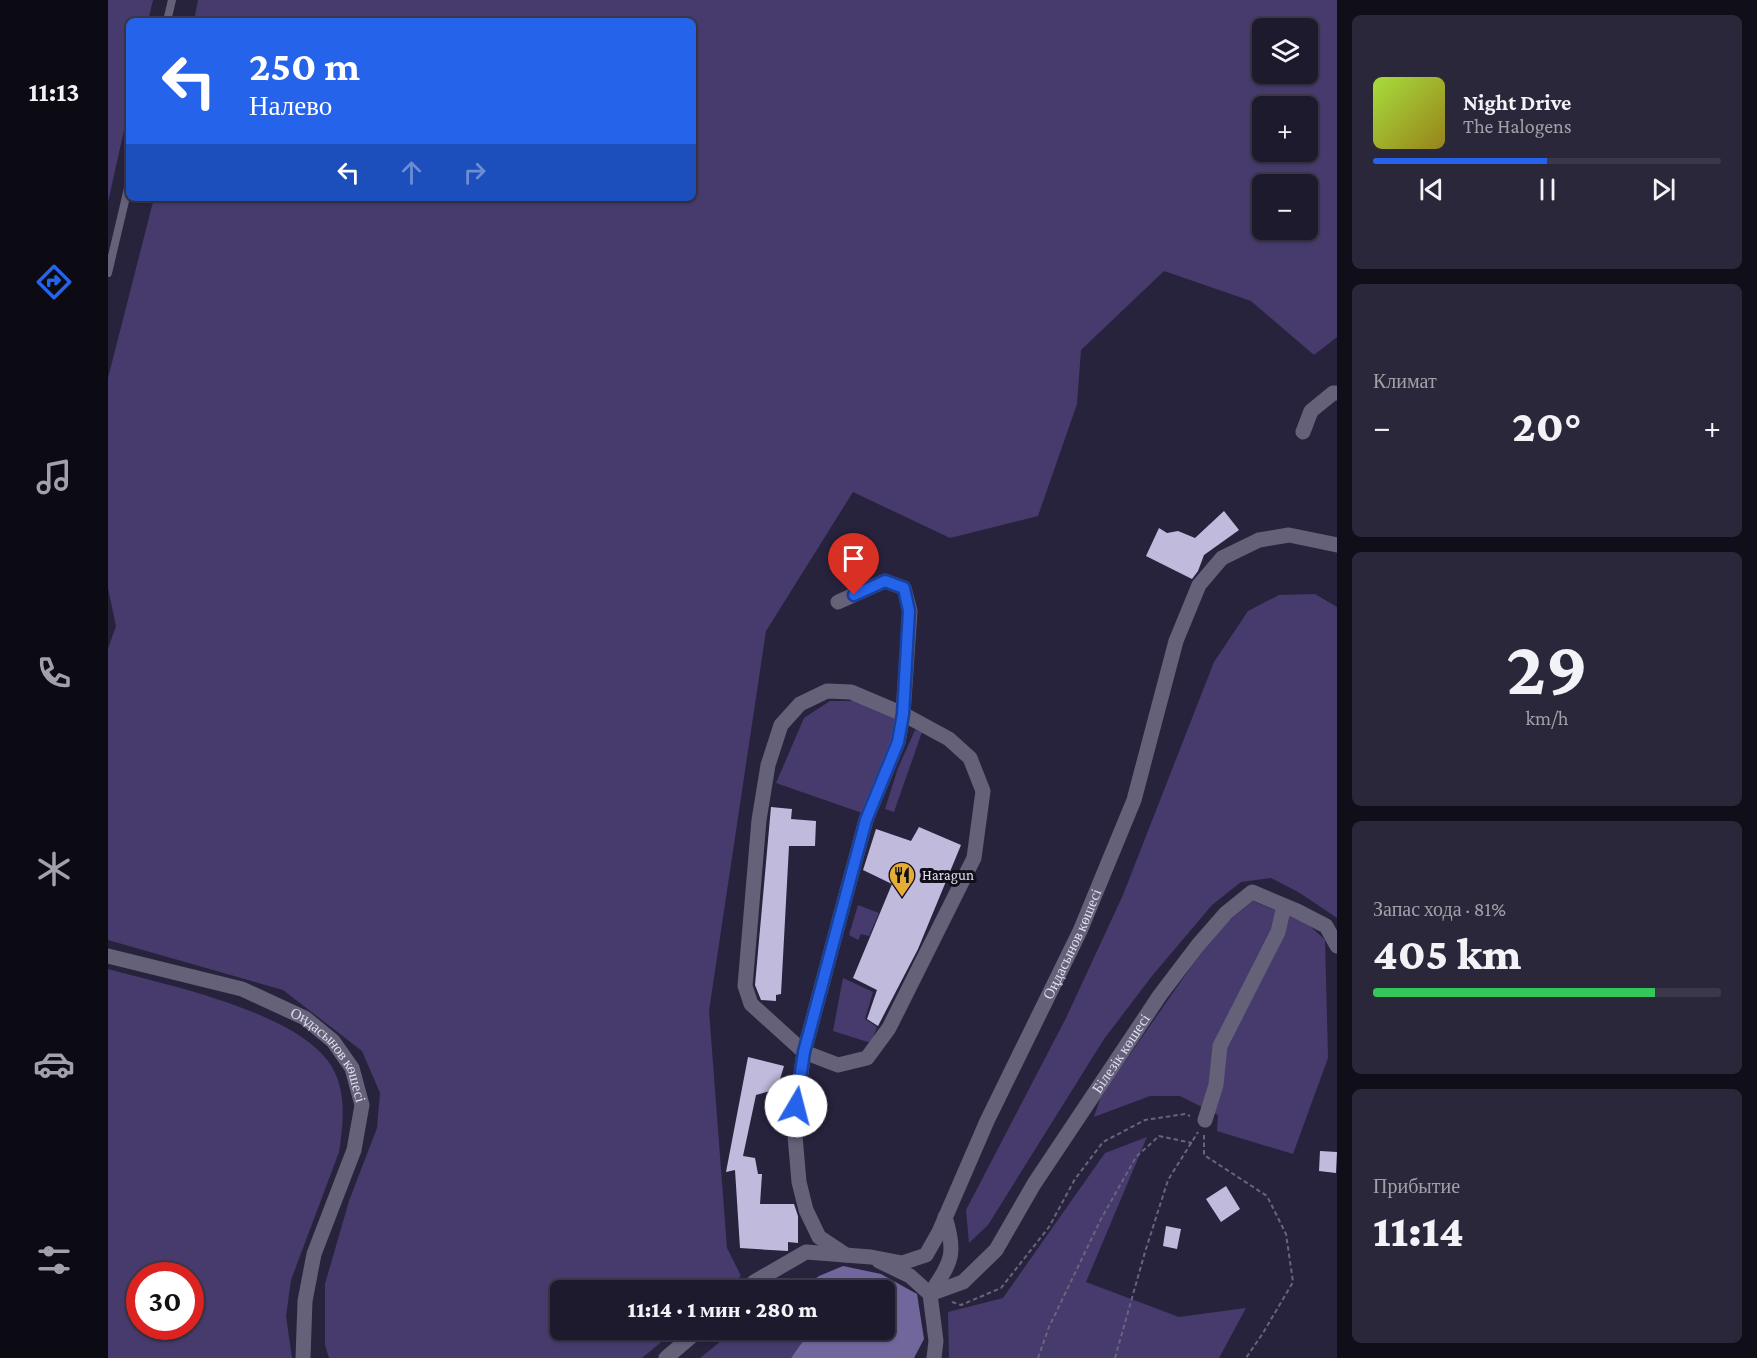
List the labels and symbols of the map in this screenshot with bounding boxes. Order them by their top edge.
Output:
pin [828,533,879,595]
restaurant icon: Haragun [887,860,917,898]
place label: Haragun [922,867,974,884]
street label: Оңдасынов көшесі [1040,887,1104,1002]
street label: Оңдасынов көшесі [288,1004,369,1104]
street label: Білезік көшесі [1089,1011,1153,1096]
position arrow [764,1074,828,1138]
speed limit sign: 30 [126,1262,204,1340]

